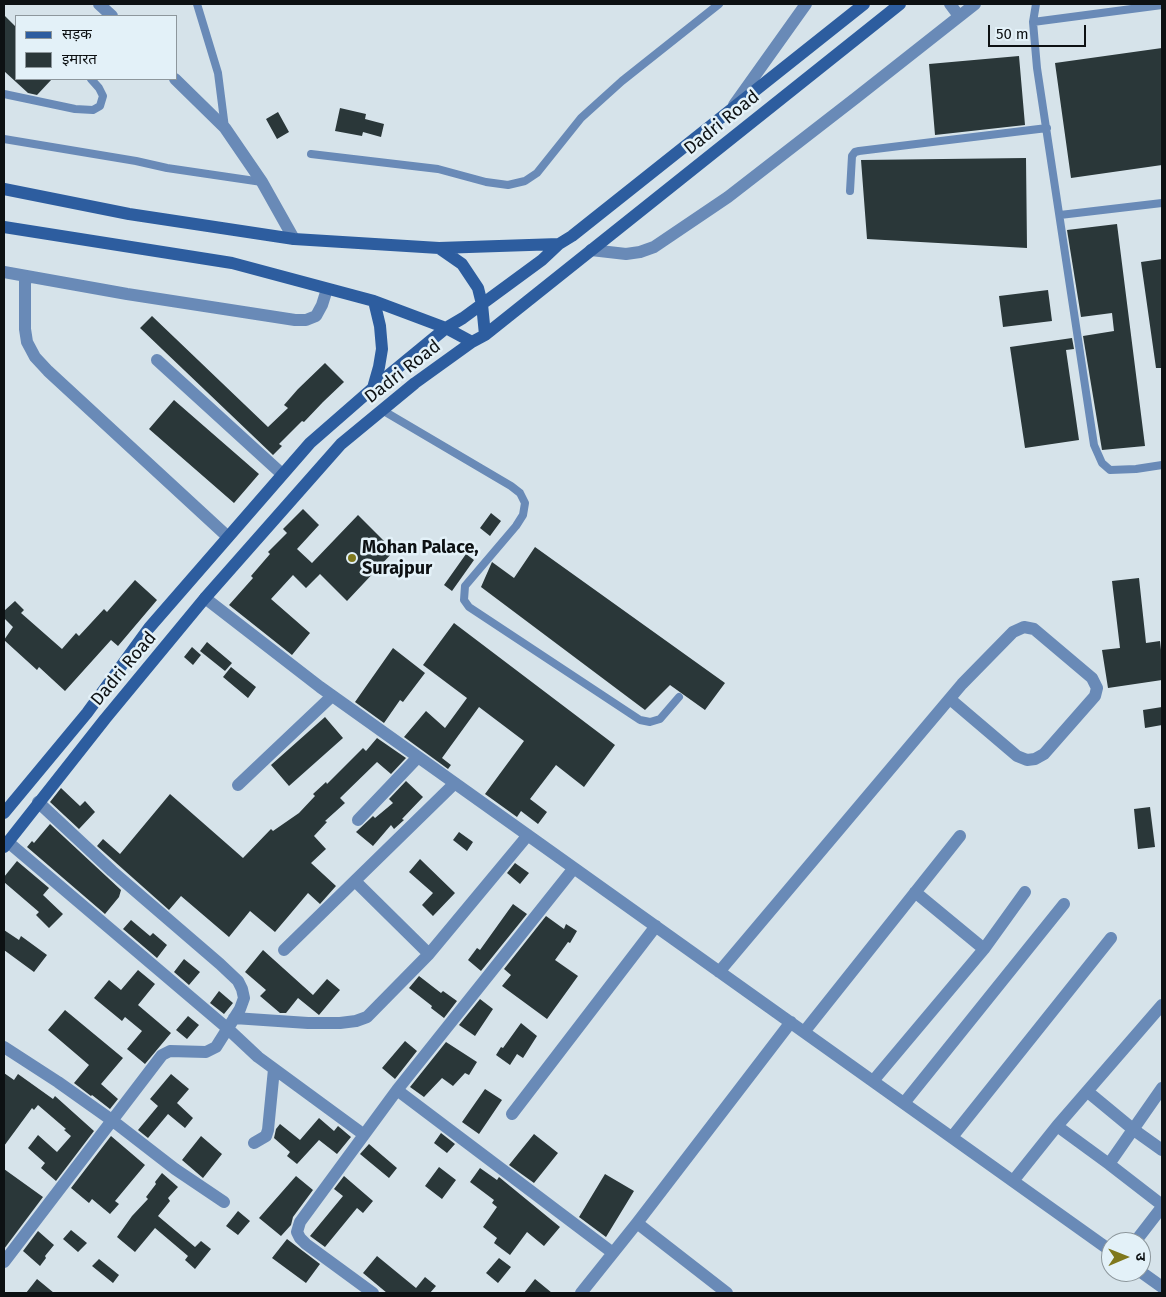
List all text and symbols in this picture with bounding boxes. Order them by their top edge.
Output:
legend [15,15,178,80]
scale bar [991,15,1088,47]
text: सड़क [62,25,92,43]
text: 50 m [996,25,1029,43]
text: इमारत [62,50,97,68]
street label: Dadri Road [680,86,764,160]
street label: Dadri Road [361,336,445,408]
place label: Mohan Palace, Surajpur [362,537,479,580]
marker: Mohan Palace, Surajpur [346,552,358,564]
street label: Dadri Road [87,627,161,711]
north arrow [1101,1232,1151,1282]
text: उ [1132,1252,1149,1261]

